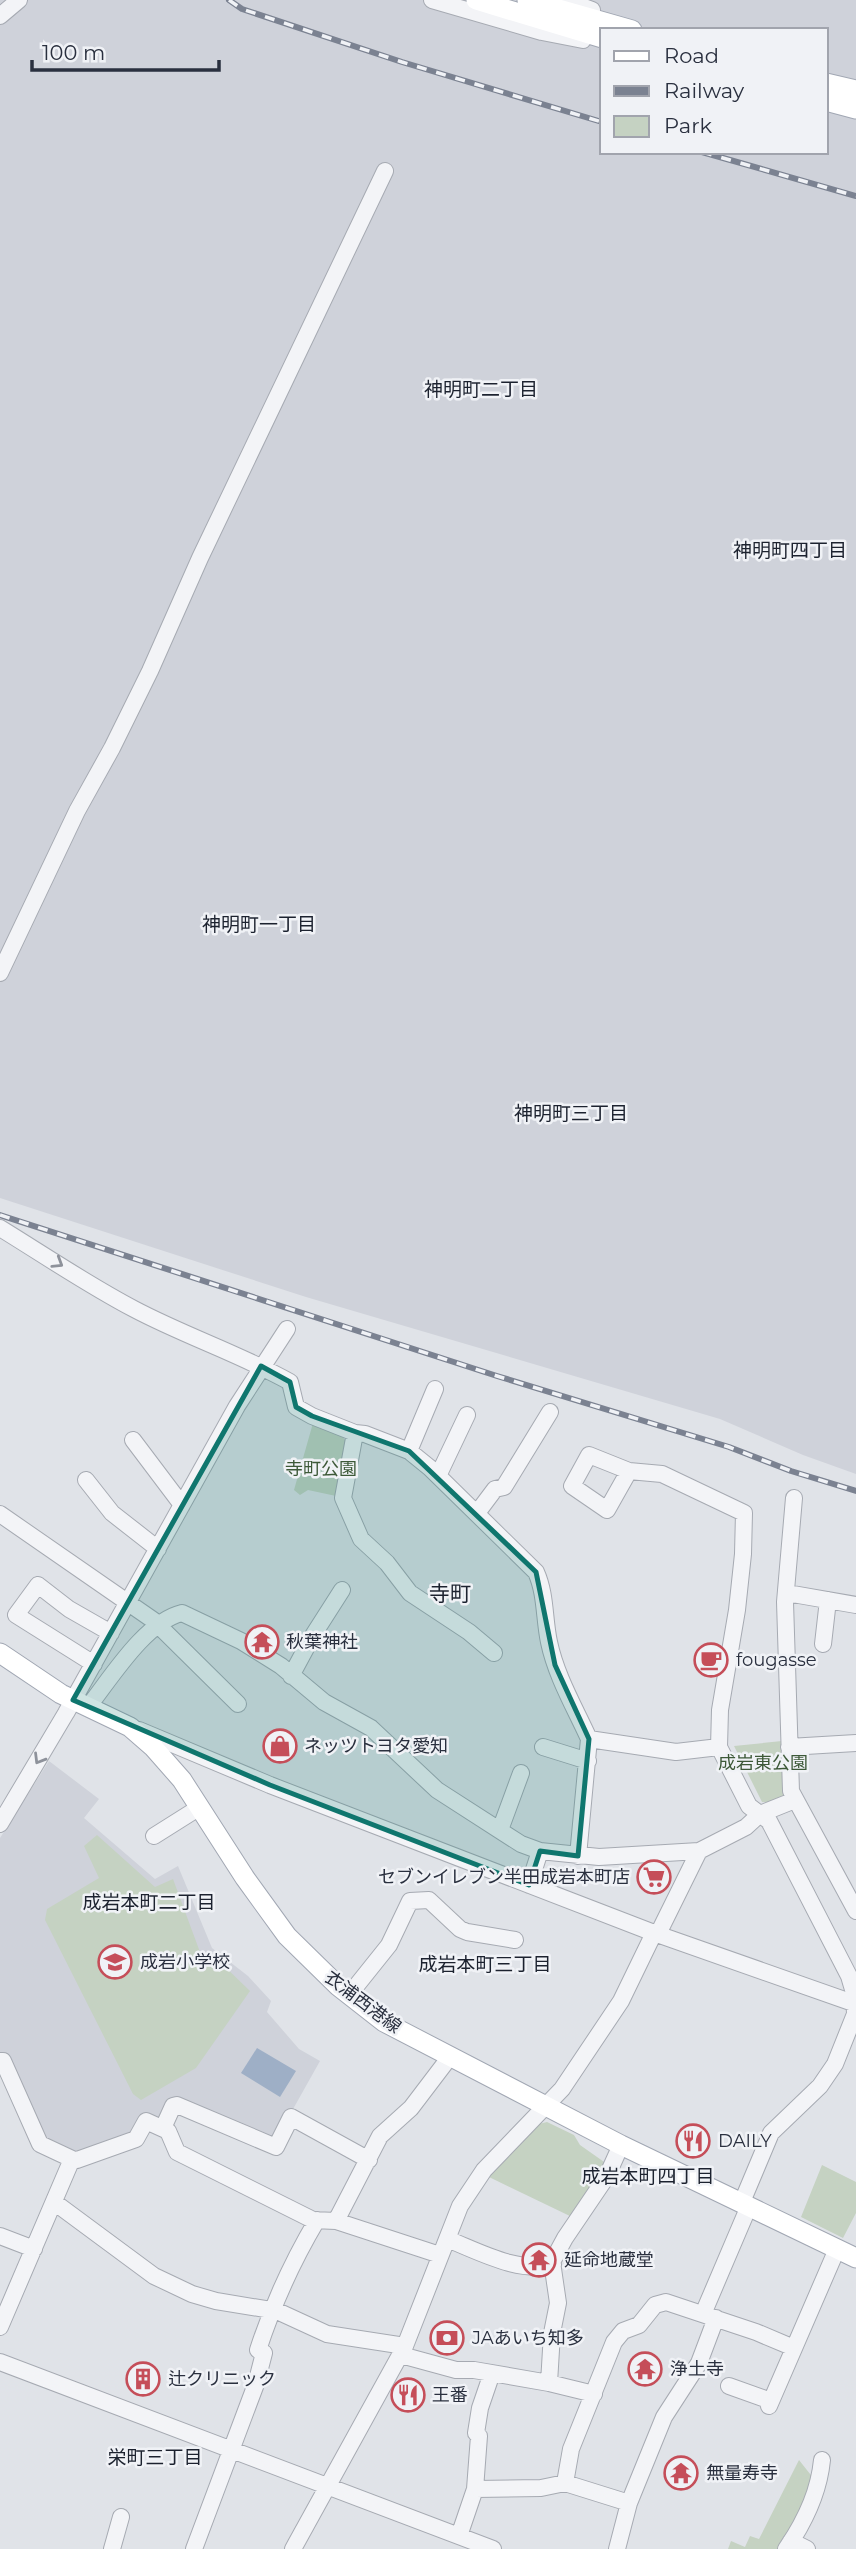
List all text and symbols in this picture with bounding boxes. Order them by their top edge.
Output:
scale bar [32,28,219,72]
legend [600,28,828,154]
text: 100 m [42,40,105,65]
text: Road [664,43,719,68]
text: Railway [664,78,745,103]
text: Park [664,113,712,138]
district label: 神明町二丁目 [424,378,538,401]
district label: 神明町四丁目 [733,539,847,562]
district label: 神明町一丁目 [202,913,316,936]
district label: 神明町三丁目 [514,1102,628,1125]
one-way arrow [51,1255,64,1268]
park label: 寺町公園 [285,1458,357,1480]
district label: 寺町 [429,1581,471,1606]
temple icon: 秋葉神社 [243,1623,281,1661]
place label: 秋葉神社 [286,1631,358,1653]
cafe icon: fougasse [692,1641,730,1679]
place label: fougasse [736,1649,817,1671]
shop icon: ネッツトヨタ愛知 [261,1727,299,1765]
place label: ネッツトヨタ愛知 [304,1735,448,1757]
one-way arrow [34,1752,47,1765]
park label: 成岩東公園 [718,1752,808,1774]
supermarket icon: セブンイレブン半田成岩本町店 [635,1858,673,1896]
place label: セブンイレブン半田成岩本町店 [378,1866,630,1888]
district label: 成岩本町二丁目 [82,1891,216,1914]
school or university icon: 成岩小学校 [96,1943,134,1981]
place label: 成岩小学校 [140,1951,230,1973]
district label: 成岩本町三丁目 [418,1953,552,1976]
street label: 衣浦西港線 [320,1966,406,2038]
restaurant icon: DAILY [674,2122,712,2160]
place label: DAILY [718,2130,772,2152]
district label: 成岩本町四丁目 [581,2165,715,2188]
temple icon: 延命地蔵堂 [520,2241,558,2279]
place label: 延命地蔵堂 [564,2249,654,2271]
bank icon: JAあいち知多 [428,2319,466,2357]
place label: JAあいち知多 [471,2327,584,2349]
temple icon: 浄土寺 [626,2350,664,2388]
place label: 浄土寺 [670,2358,724,2380]
building icon: 辻クリニック [124,2360,162,2398]
place label: 辻クリニック [168,2368,276,2390]
restaurant icon: 王番 [389,2376,427,2414]
place label: 王番 [432,2384,468,2406]
district label: 栄町三丁目 [107,2446,203,2469]
temple icon: 無量寿寺 [662,2454,700,2492]
place label: 無量寿寺 [706,2462,778,2484]

